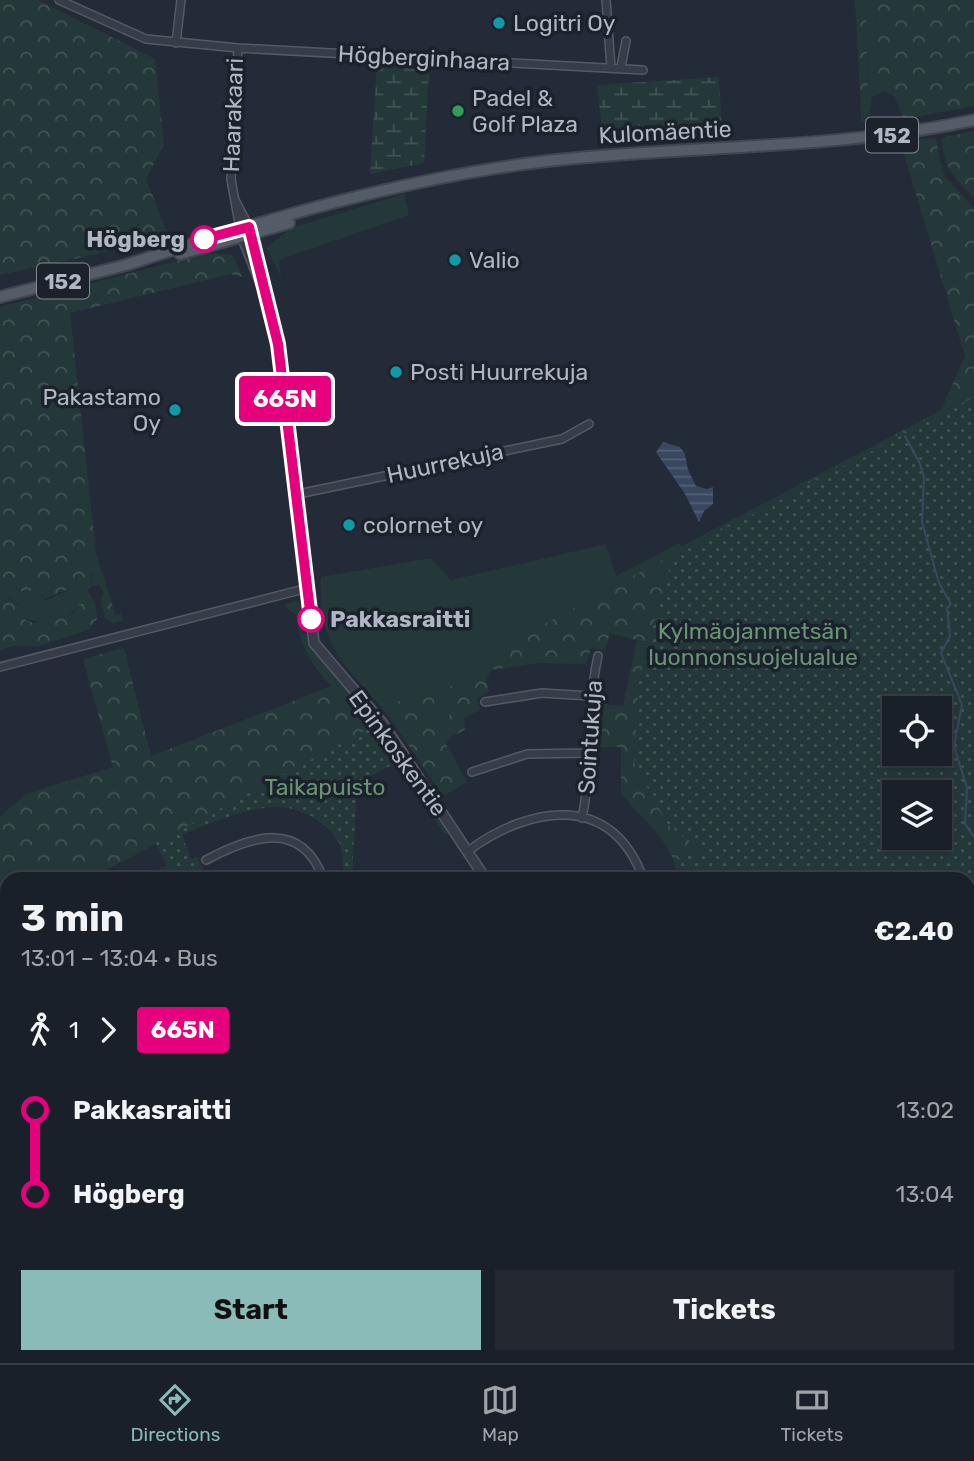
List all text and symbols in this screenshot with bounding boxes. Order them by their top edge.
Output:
place label: Logitri Oy [513,9,616,37]
marker: Logitri Oy [491,15,507,31]
street label: Högberginhaara [337,40,511,76]
street label: Haarakaari [217,57,249,173]
place label: Padel & Golf Plaza [472,84,578,138]
marker: Padel & Golf Plaza [450,103,466,119]
street label: Kulomäentie [598,115,732,149]
road number: 152 [866,118,918,152]
place label: Högberg [86,225,185,253]
marker: Högberg [191,226,217,252]
place label: Valio [469,246,520,274]
marker: Valio [447,252,463,268]
road number: 152 [37,264,89,298]
place label: Posti Huurrekuja [410,358,588,386]
marker: Posti Huurrekuja [388,364,404,380]
line badge: 665N [236,376,334,422]
place label: Pakastamo Oy [42,383,161,437]
text: 665N [253,385,317,413]
marker: Pakastamo Oy [167,402,183,418]
street label: Huurrekuja [384,437,506,489]
place label: colornet oy [363,511,484,539]
marker: colornet oy [341,517,357,533]
place label: Pakkasraitti [330,605,470,633]
marker: Pakkasraitti [298,606,324,632]
park label: Kylmäojanmetsän luonnonsuojelualue [648,617,858,671]
street label: Sointukuja [572,679,608,795]
street label: Epinkoskentie [343,685,453,821]
map controls [882,696,952,850]
button: locate [882,696,952,766]
park label: Taikapuisto [265,773,385,801]
button: layers [882,780,952,850]
text: 3 min [21,895,124,941]
text: €2.40 [874,916,954,947]
text: 13:01 – 13:04 · Bus [21,944,218,972]
icon: walk [21,1011,59,1049]
icon: forward [89,1011,127,1049]
text: 1 [69,1016,79,1044]
text: 665N [151,1016,215,1044]
text: Pakkasraitti [73,1095,232,1126]
text: 13:02 [896,1096,954,1124]
text: Högberg [73,1179,185,1210]
text: 13:04 [896,1180,954,1208]
button: Start [21,1270,481,1350]
button: Tickets [495,1270,954,1350]
tab: Directions [130,1381,220,1446]
tab: Map [481,1381,519,1446]
tab: Tickets [780,1381,844,1446]

